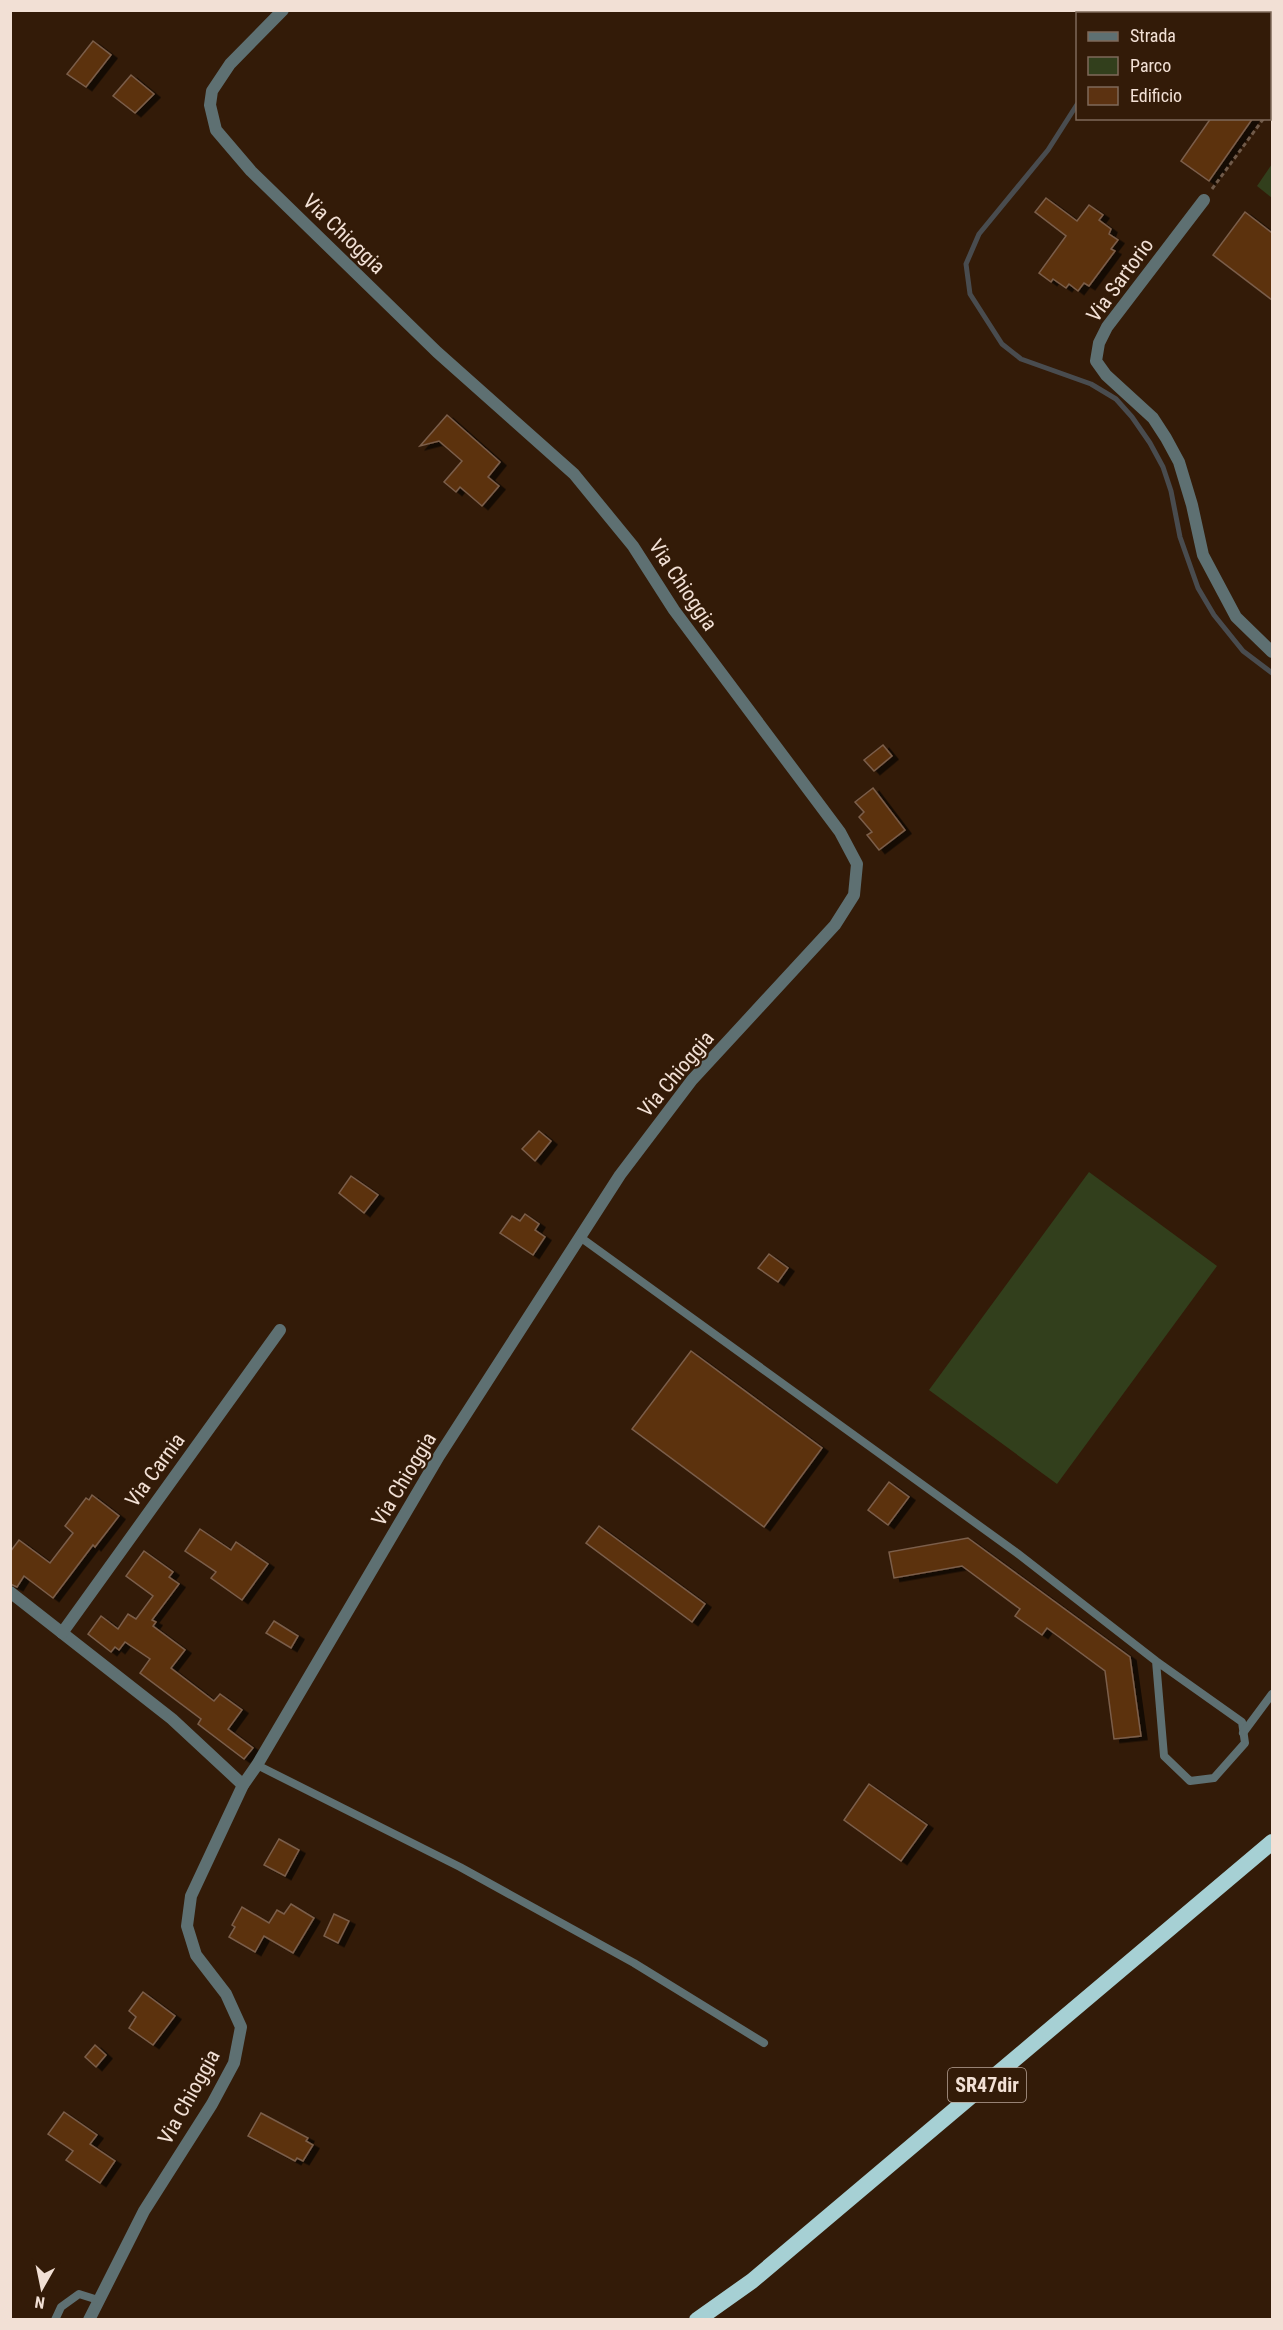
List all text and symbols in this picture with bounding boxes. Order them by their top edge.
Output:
legend [1076,12,1271,120]
text: Strada [1130,25,1176,46]
text: Parco [1130,55,1171,76]
text: Edificio [1130,85,1182,106]
street label: Via Chioggia [298,189,390,279]
street label: Via Sartorio [1082,233,1158,327]
street label: Via Chioggia [644,535,722,635]
street label: Via Chioggia [633,1026,719,1122]
street label: Via Chioggia [367,1428,441,1530]
street label: Via Carnia [120,1429,190,1511]
street label: Via Chioggia [153,2045,225,2149]
road number: SR47dir [948,2068,1026,2102]
north arrow [12,2258,72,2318]
text: N [33,2292,46,2312]

